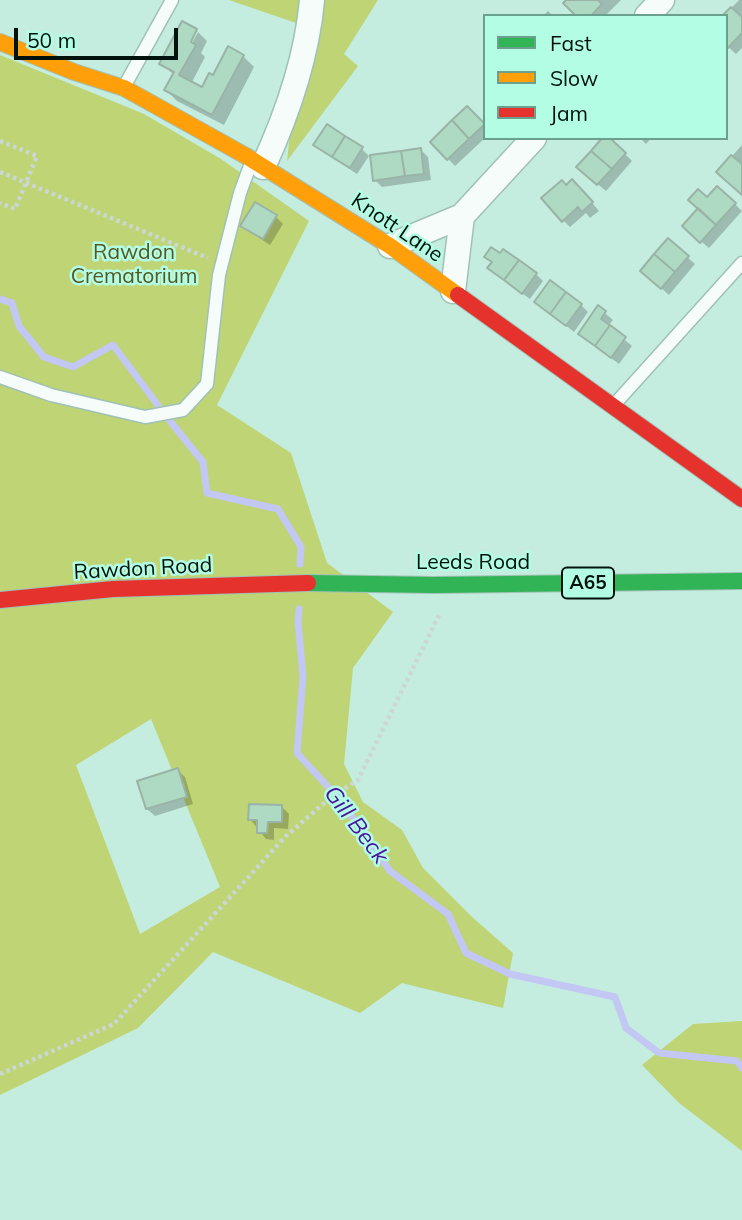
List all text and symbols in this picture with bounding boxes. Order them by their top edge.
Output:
scale bar [18,14,182,58]
legend [483,14,728,140]
text: 50 m [27,27,76,53]
text: Fast [550,30,592,56]
text: Slow [550,65,598,91]
text: Jam [550,100,588,126]
street label: Knott Lane [346,188,448,268]
park label: Rawdon Crematorium [71,240,197,290]
street label: Leeds Road [416,550,530,576]
street label: Rawdon Road [73,553,213,585]
road number: A65 [562,568,614,598]
water label: Gill Beck [318,781,394,869]

